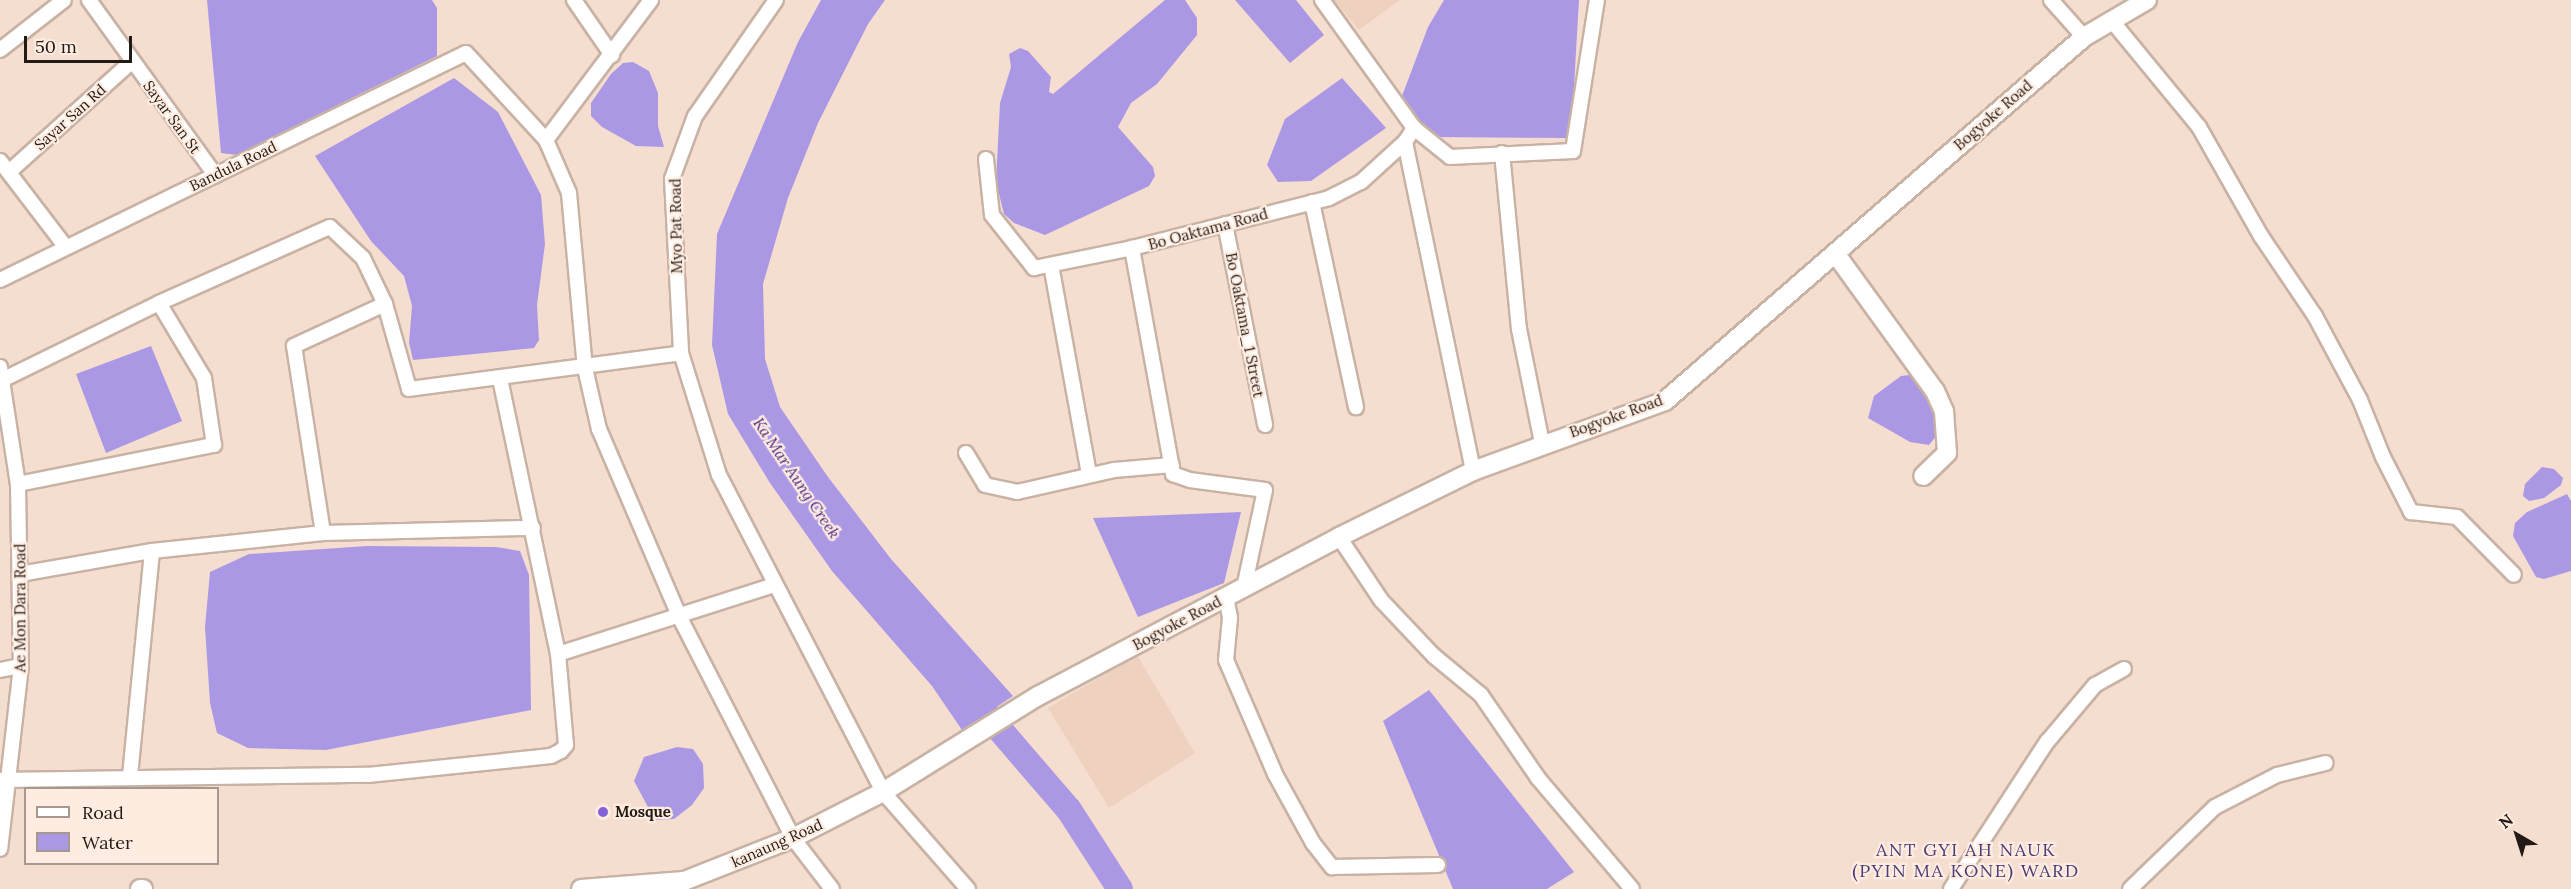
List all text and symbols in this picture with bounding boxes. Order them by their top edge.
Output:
scale bar [27,24,135,62]
text: 50 m [35,35,77,58]
street label: Bogyoke Road [1950,76,2036,154]
street label: Sayar San St [140,77,204,157]
street label: Sayar San Rd [31,80,109,154]
street label: Bandula Road [187,137,279,195]
street label: Myo Pat Road [666,178,686,274]
street label: Bo Oaktama Road [1146,204,1270,254]
street label: Bo Oaktama_1 Street [1222,251,1268,399]
street label: Bogyoke Road [1567,391,1665,441]
water label: Ka Mar Aung Creek [749,414,845,542]
street label: Ae Mon Dara Road [11,544,29,672]
street label: Bogyoke Road [1129,592,1225,654]
legend [24,787,219,865]
text: Road [82,801,124,824]
place label: Mosque [615,803,671,821]
marker: Mosque [596,805,610,819]
north arrow [2487,805,2547,865]
text: N [2495,809,2517,833]
street label: kanaung Road [729,815,825,871]
text: Water [82,831,133,854]
district label: ANT GYI AH NAUK (PYIN MA KONE) WARD [1852,840,2080,882]

